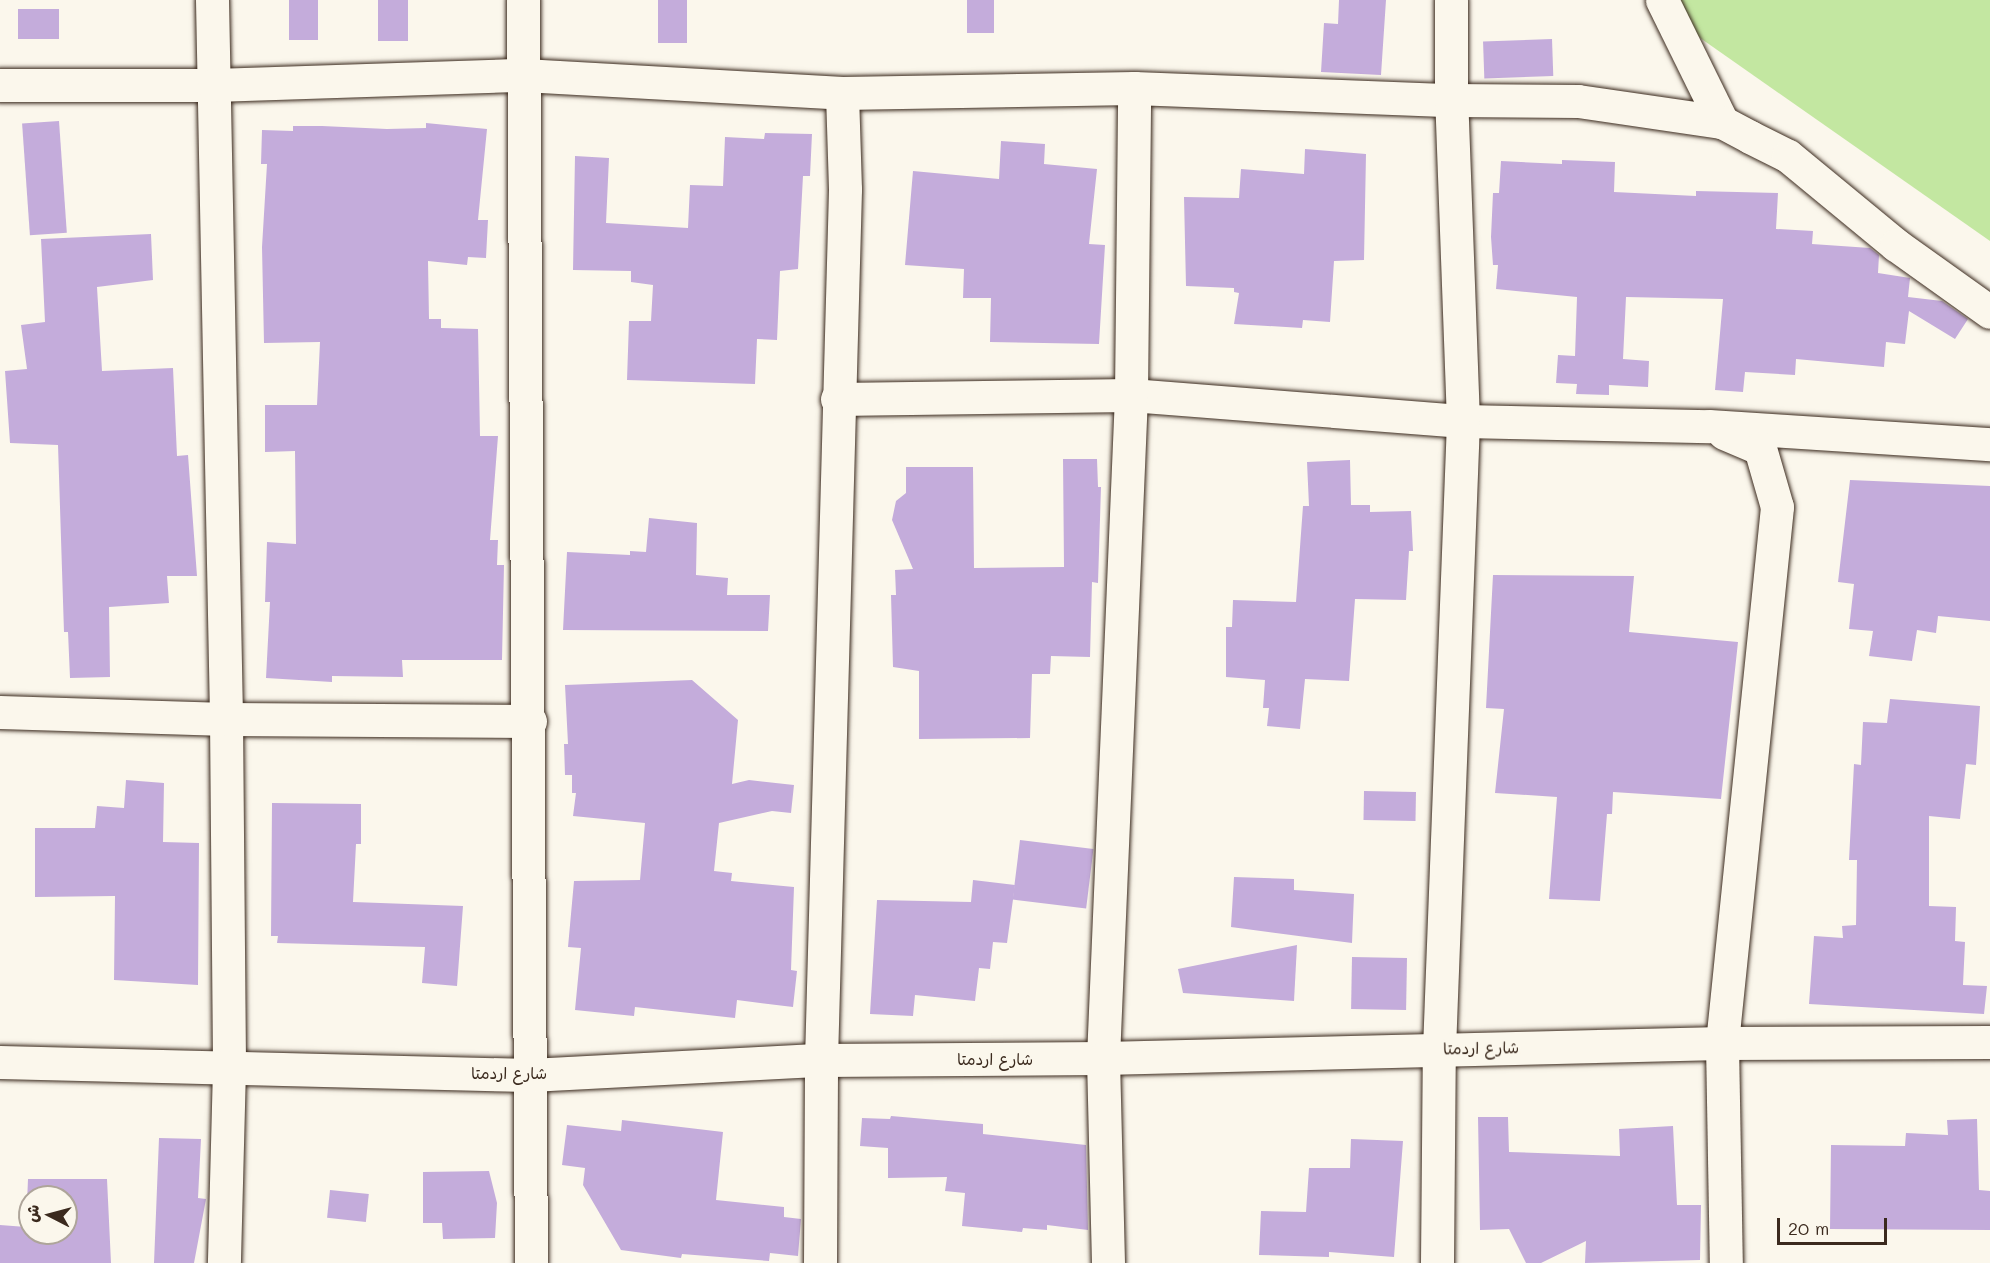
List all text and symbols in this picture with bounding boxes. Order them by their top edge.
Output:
street label: شارع اردمتا [1443,1038,1519,1058]
street label: شارع اردمتا [957,1049,1033,1069]
street label: شارع اردمتا [471,1063,547,1083]
north arrow [18,1185,78,1245]
text: ش [20,1203,43,1223]
scale bar [1780,1206,1890,1244]
text: 20 m [1788,1216,1829,1240]

